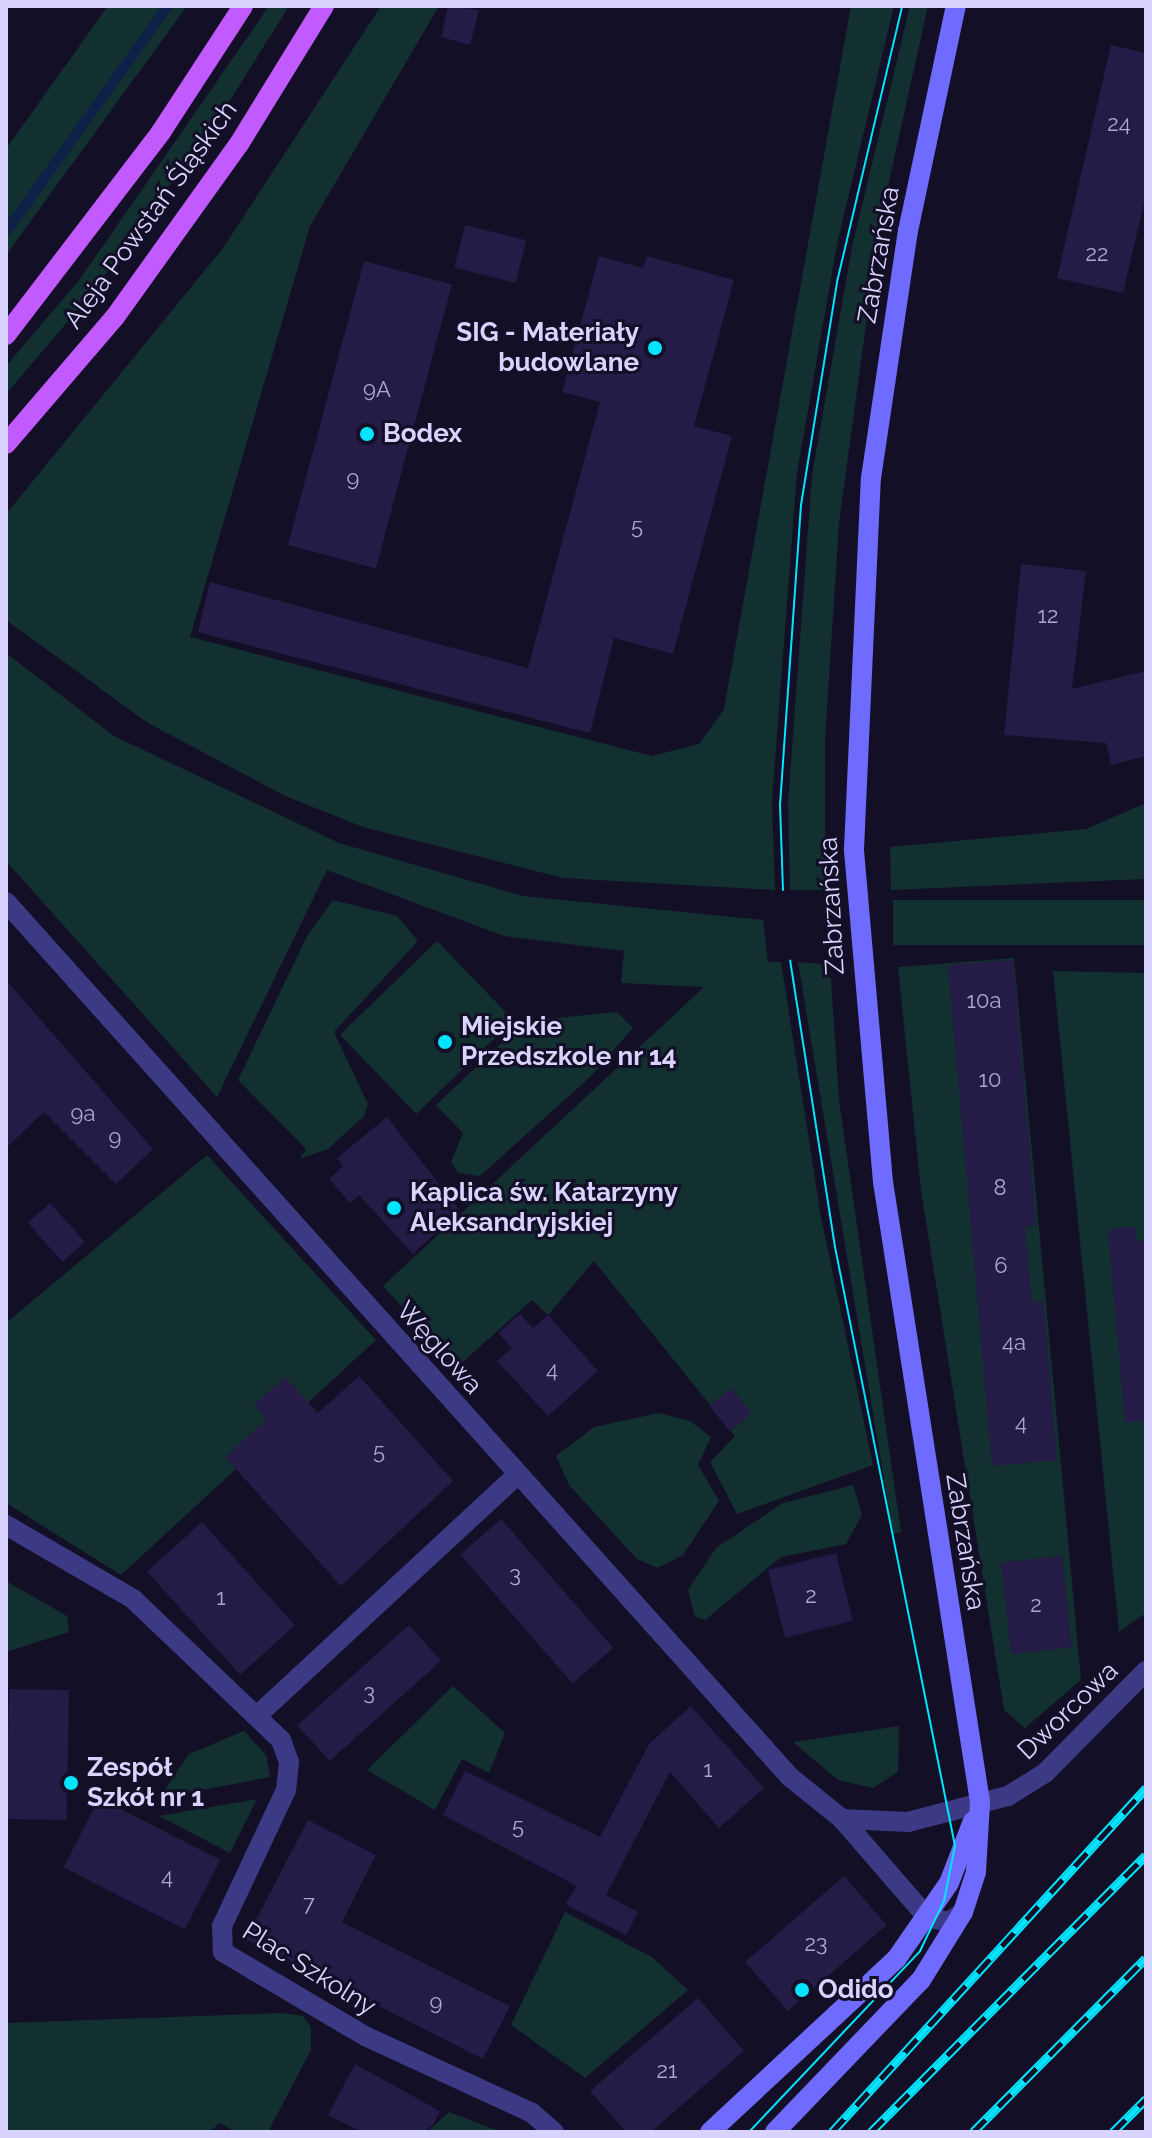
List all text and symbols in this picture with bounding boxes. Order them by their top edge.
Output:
street label: Aleja Powstań Śląskich [58,95,244,335]
house number: 24 [1107,111,1131,137]
street label: Zabrzańska [852,184,906,326]
house number: 22 [1086,241,1108,267]
place label: SIG - Materiały budowlane [456,317,639,378]
marker: SIG - Materiały budowlane [646,339,664,357]
house number: 9A [363,377,391,403]
place label: Bodex [383,418,462,450]
marker: Bodex [358,425,376,443]
house number: 9 [347,466,359,492]
house number: 5 [631,514,643,540]
house number: 12 [1038,603,1058,629]
street label: Zabrzańska [813,836,851,976]
house number: 10a [967,988,1001,1014]
place label: Miejskie Przedszkole nr 14 [461,1011,677,1072]
marker: Miejskie Przedszkole nr 14 [436,1033,454,1051]
house number: 10 [979,1067,1001,1093]
house number: 9a [71,1101,95,1127]
house number: 9 [109,1125,121,1151]
house number: 8 [993,1175,1007,1201]
place label: Kaplica św. Katarzyny Aleksandryjskiej [410,1177,678,1238]
marker: Kaplica św. Katarzyny Aleksandryjskiej [385,1199,403,1217]
house number: 6 [994,1253,1008,1279]
street label: Węglowa [389,1295,489,1401]
house number: 4a [1002,1330,1026,1356]
house number: 4 [546,1357,558,1383]
house number: 4 [1015,1410,1027,1436]
house number: 5 [373,1439,385,1465]
street label: Zabrzańska [939,1471,991,1613]
house number: 3 [509,1562,521,1588]
house number: 2 [805,1583,817,1609]
house number: 1 [216,1585,226,1611]
house number: 2 [1030,1592,1042,1618]
street label: Dworcowa [1011,1655,1125,1767]
house number: 3 [363,1680,375,1706]
place label: Zespół Szkół nr 1 [87,1752,205,1814]
house number: 1 [703,1757,713,1783]
marker: Zespół Szkół nr 1 [62,1774,80,1792]
house number: 5 [512,1814,524,1840]
house number: 4 [161,1864,173,1890]
house number: 7 [303,1891,315,1917]
street label: Plac Szkolny [236,1916,382,2022]
house number: 23 [804,1931,828,1957]
place label: Odido [818,1974,894,2006]
marker: Odido [793,1981,811,1999]
house number: 9 [430,1990,442,2016]
house number: 21 [657,2058,677,2084]

